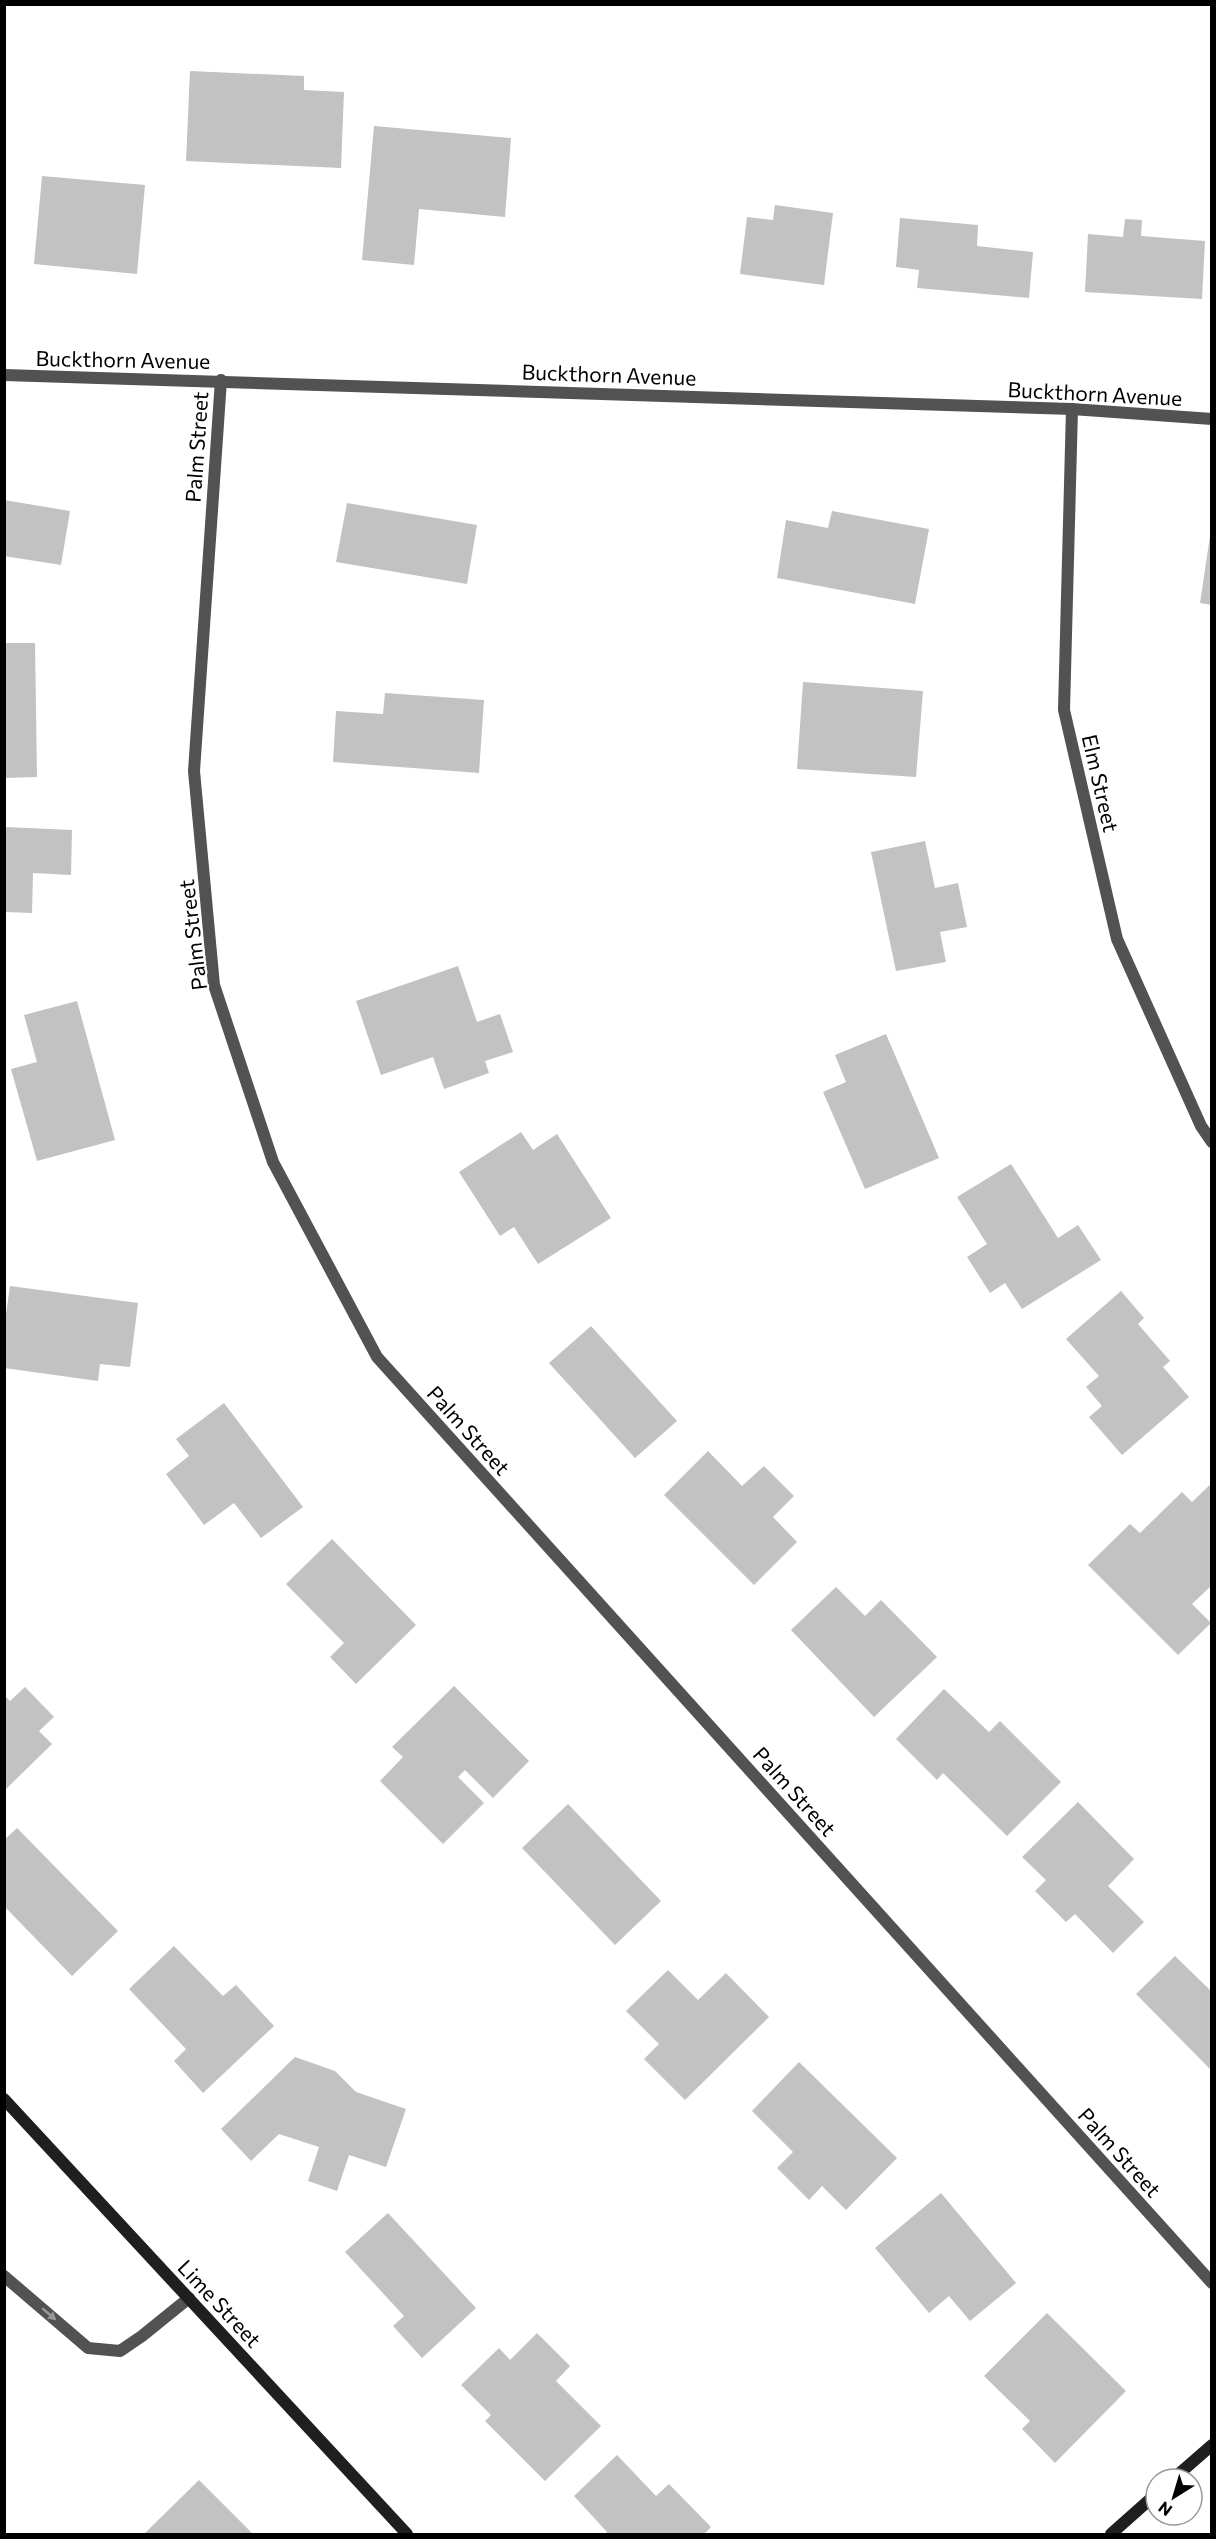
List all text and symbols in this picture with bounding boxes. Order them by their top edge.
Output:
street label: Buckthorn Avenue [35,345,211,373]
street label: Buckthorn Avenue [521,358,697,390]
street label: Buckthorn Avenue [1007,376,1183,410]
street label: Palm Street [180,391,212,503]
street label: Elm Street [1078,732,1124,834]
street label: Palm Street [173,878,211,992]
street label: Palm Street [423,1380,515,1480]
street label: Palm Street [749,1741,841,1841]
street label: Palm Street [1074,2102,1166,2202]
street label: Lime Street [173,2254,267,2352]
one-way arrow [41,2307,56,2320]
north arrow [1144,2467,1204,2527]
text: N [1154,2498,1175,2521]

